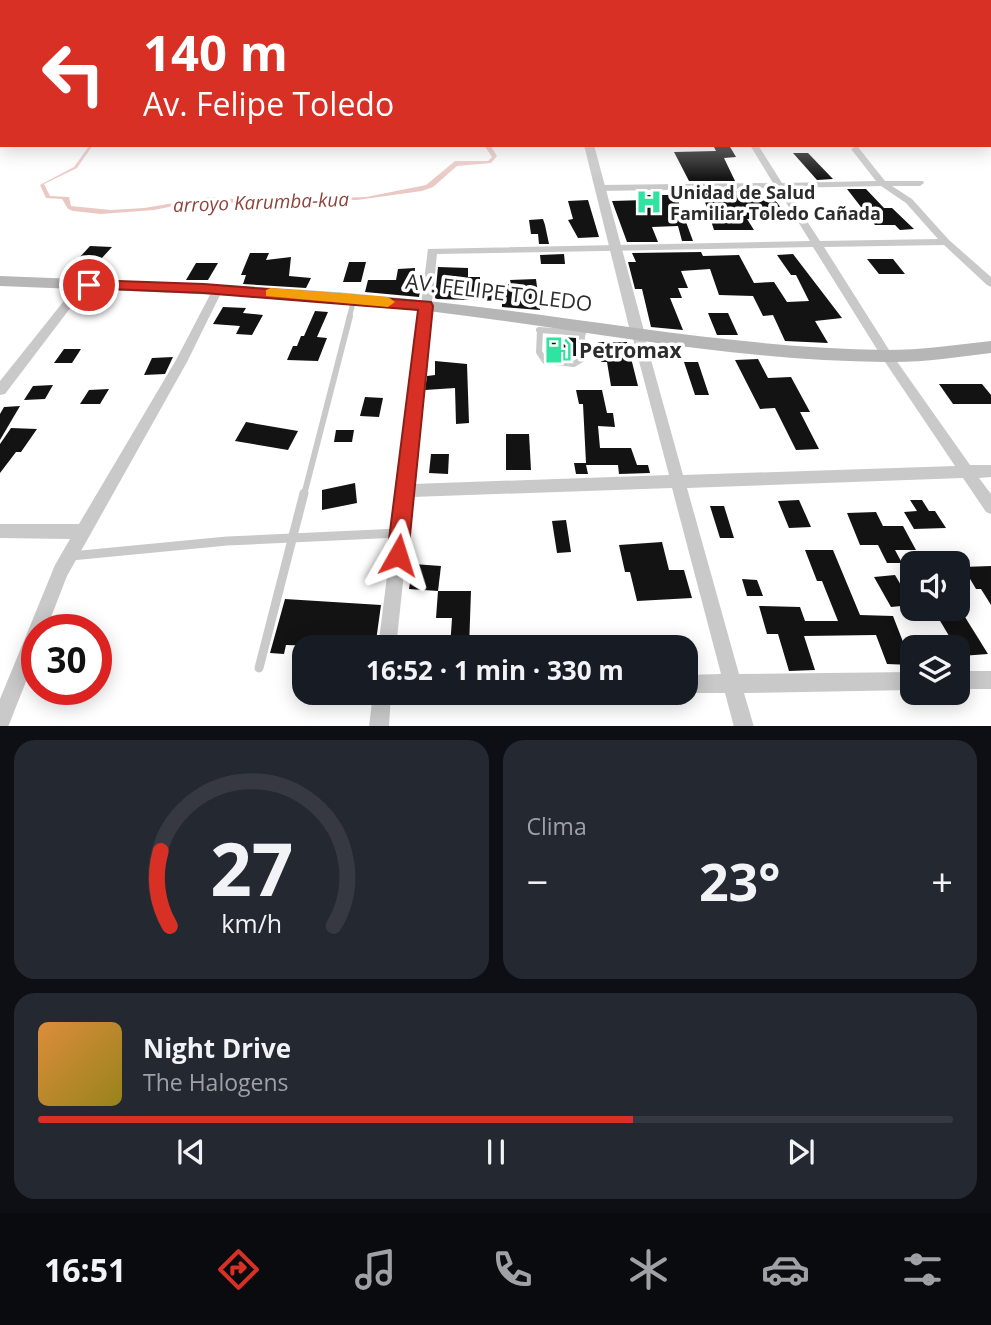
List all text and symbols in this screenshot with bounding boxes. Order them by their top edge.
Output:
text: 140 m [143,19,288,85]
icon: left [28,28,119,119]
text: Av. Felipe Toledo [143,82,394,125]
place label: Unidad de Salud Familiar Toledo Cañada [670,180,881,225]
water label: arroyo Karumba-kua [173,186,350,218]
hospital icon: Unidad de Salud Familiar Toledo Cañada [634,187,664,217]
pin [59,255,119,315]
icon: arrive [70,266,108,304]
street label: AV. FELIPE TOLEDO [404,267,594,317]
fuel station icon: Petromax [543,335,573,365]
place label: Petromax [579,336,683,364]
position arrow [361,518,435,592]
map controls [900,551,970,705]
button: sound [900,551,970,621]
speed limit sign: 30 [21,614,112,705]
button: layers [900,635,970,705]
text: 16:52 · 1 min · 330 m [366,652,624,688]
text: Clima [527,810,587,842]
text: 27 [210,818,293,917]
text: 23° [699,845,781,916]
text: − [527,855,548,907]
text: + [931,855,953,907]
text: km/h [221,905,282,939]
text: Night Drive [143,1030,291,1066]
text: The Halogens [143,1066,289,1098]
icon: previous [172,1133,210,1171]
icon: pause [477,1133,515,1171]
icon: next [782,1133,820,1171]
icon: directions [214,1245,263,1294]
icon: music [351,1245,400,1294]
icon: phone [488,1245,537,1294]
icon: climate [624,1245,673,1294]
icon: car [761,1245,810,1294]
icon: filters [898,1245,947,1294]
text: 16:51 [44,1248,126,1291]

